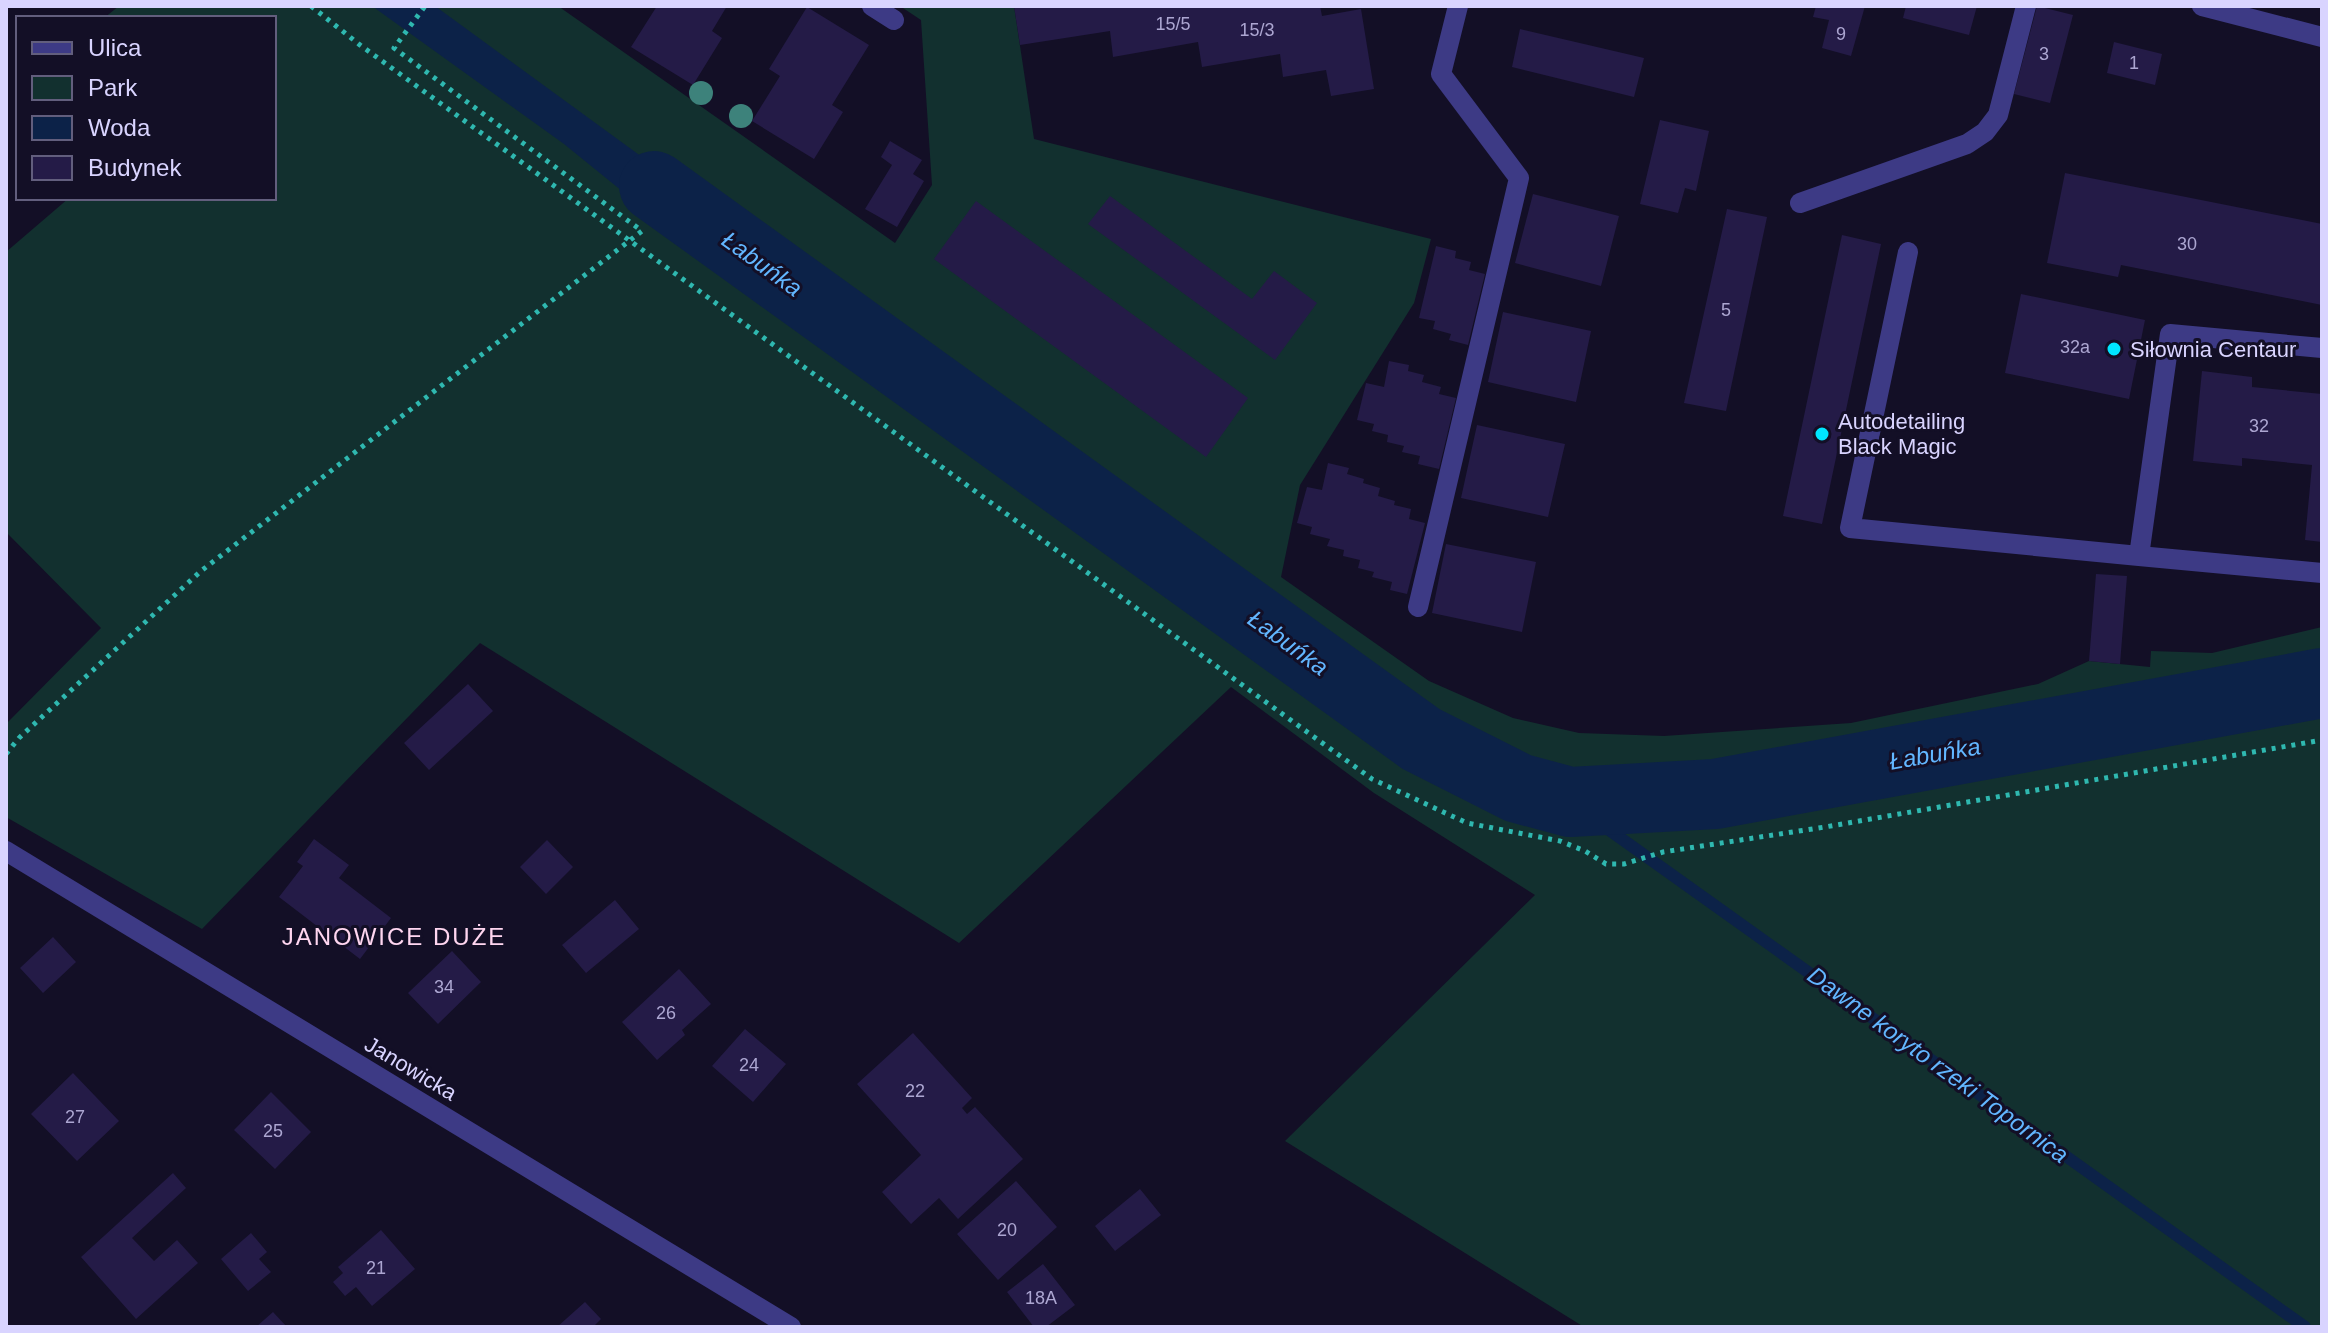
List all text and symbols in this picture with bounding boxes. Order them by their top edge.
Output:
house number: 15/5 [1155,14,1191,34]
legend [16,16,276,200]
house number: 15/3 [1239,20,1275,40]
house number: 9 [1836,24,1846,44]
text: Ulica [88,34,142,61]
house number: 3 [2039,44,2049,64]
house number: 1 [2129,53,2139,73]
text: Park [88,74,138,101]
text: Woda [88,114,151,141]
text: Budynek [88,154,182,181]
water label: Łabuńka [717,226,807,302]
house number: 30 [2177,234,2197,254]
house number: 5 [1721,300,1731,320]
house number: 32a [2060,337,2091,357]
place label: Siłownia Centaur [2130,337,2296,362]
marker: Siłownia Centaur [2105,340,2123,358]
place label: Autodetailing Black Magic [1838,409,1965,459]
house number: 32 [2249,416,2269,436]
marker: Autodetailing Black Magic [1813,425,1831,443]
water label: Łabuńka [1243,605,1333,681]
water label: Łabuńka [1887,732,1983,775]
district label: JANOWICE DUŻE [282,923,506,950]
water label: Dawne koryto rzeki Topornica [1803,961,2074,1168]
house number: 34 [434,977,454,997]
house number: 26 [656,1003,676,1023]
street label: Janowicka [360,1031,462,1106]
house number: 24 [739,1055,759,1075]
house number: 22 [905,1081,925,1101]
house number: 27 [65,1107,85,1127]
house number: 25 [263,1121,283,1141]
house number: 20 [997,1220,1017,1240]
house number: 21 [366,1258,386,1278]
house number: 18A [1025,1288,1057,1308]

